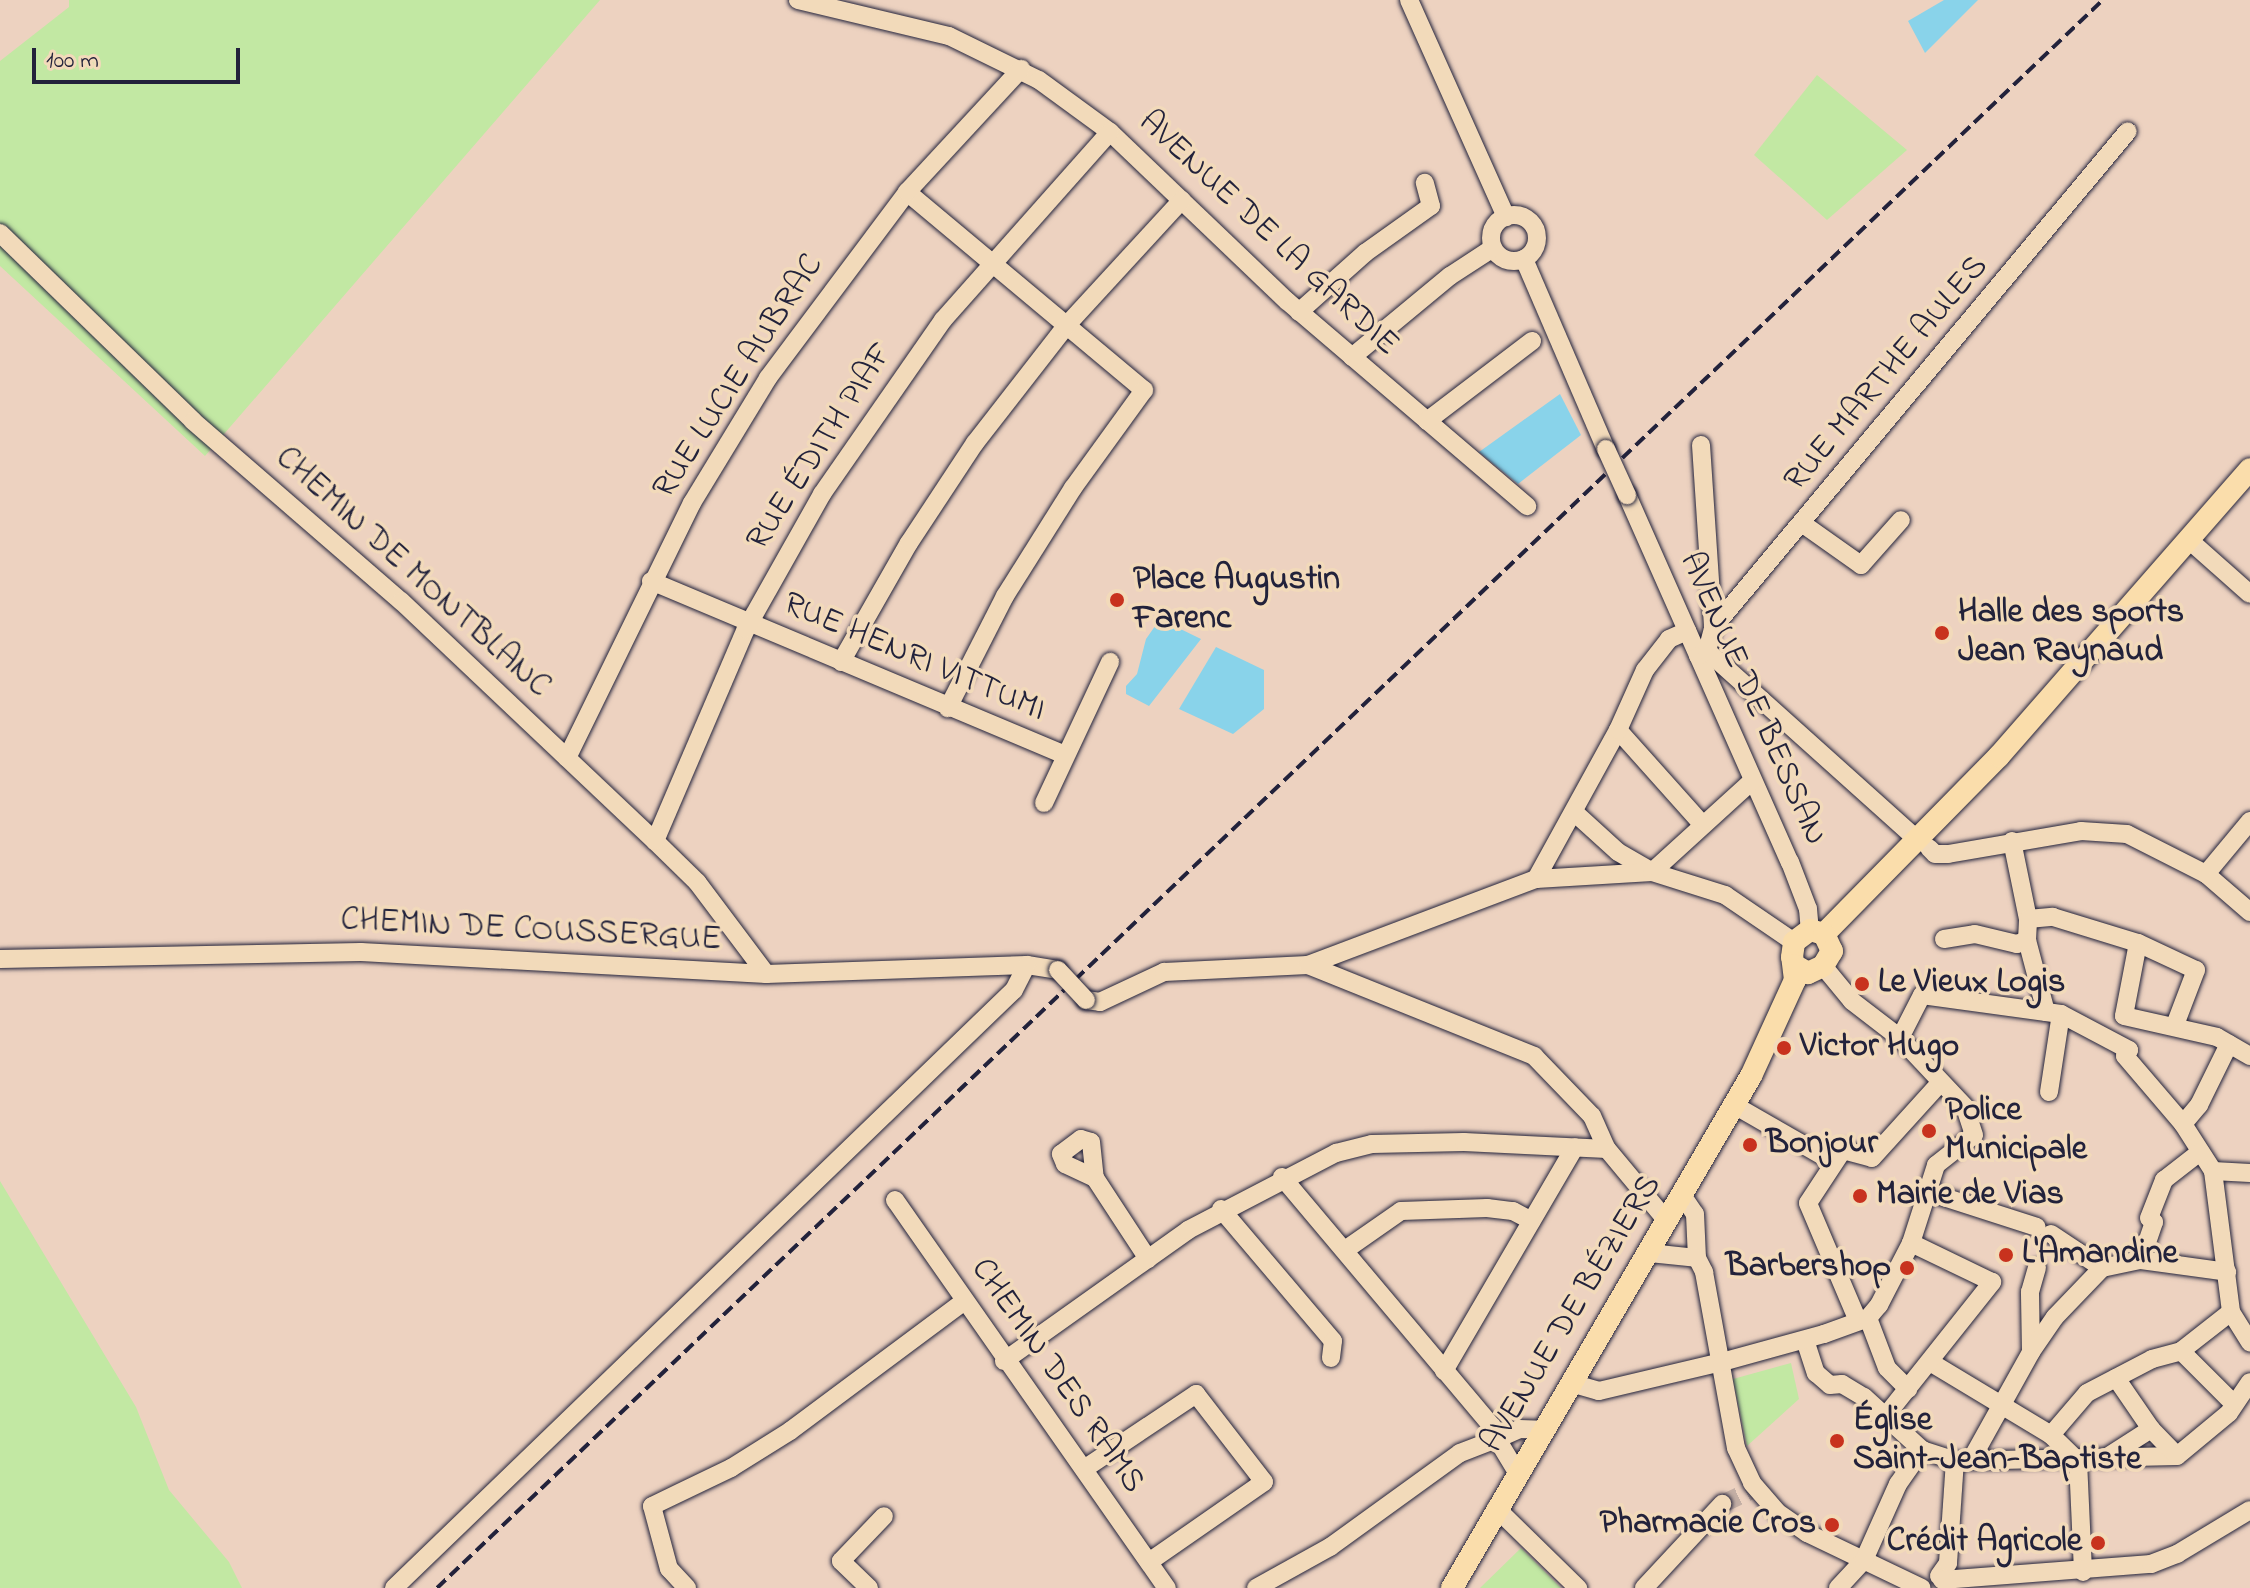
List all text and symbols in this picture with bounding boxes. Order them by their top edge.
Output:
scale bar [36,32,244,82]
text: 100 m [46,44,99,79]
street label: AVENUE DE LA GARDIE [1129,103,1407,365]
street label: RUE LUCIE AUBRAC [645,247,833,507]
street label: RUE MARTHE AULES [1776,248,1998,500]
street label: RUE ÉDITH PIAF [739,336,903,558]
street label: CHEMIN DE MONTBLANC [266,439,558,707]
street label: AVENUE DE BESSAN [1669,546,1835,852]
place label: Place Augustin Farenc [1133,560,1340,640]
street label: RUE HENRI VITTUMI [777,584,1051,732]
marker: Place Augustin Farenc [1108,591,1126,609]
place label: Halle des sports Jean Raynaud [1958,593,2184,672]
marker: Halle des sports Jean Raynaud [1933,624,1951,642]
street label: CHEMIN DE COUSSERGUE [339,901,723,961]
place label: Le Vieux Logis [1878,964,2065,1004]
marker: Le Vieux Logis [1853,975,1871,993]
place label: Victor Hugo [1800,1028,1959,1068]
marker: Victor Hugo [1775,1039,1793,1057]
place label: Police Municipale [1945,1091,2087,1170]
marker: Police Municipale [1920,1122,1938,1140]
place label: Bonjour [1766,1125,1878,1165]
marker: Bonjour [1741,1136,1759,1154]
street label: AVENUE DE BÉZIERS [1473,1168,1671,1460]
place label: Mairie de Vias [1876,1176,2064,1216]
marker: Mairie de Vias [1851,1187,1869,1205]
place label: L'Amandine [2022,1235,2178,1275]
marker: L'Amandine [1997,1246,2015,1264]
place label: Barbershop [1726,1248,1891,1288]
street label: CHEMIN DES RAMS [961,1251,1153,1501]
marker: Barbershop [1898,1259,1916,1277]
place label: Église Saint-Jean-Baptiste [1853,1401,2141,1480]
marker: Église Saint-Jean-Baptiste [1828,1432,1846,1450]
place label: Pharmacie Cros [1599,1505,1816,1545]
marker: Pharmacie Cros [1823,1516,1841,1534]
place label: Crédit Agricole [1887,1523,2082,1563]
marker: Crédit Agricole [2089,1534,2107,1552]

